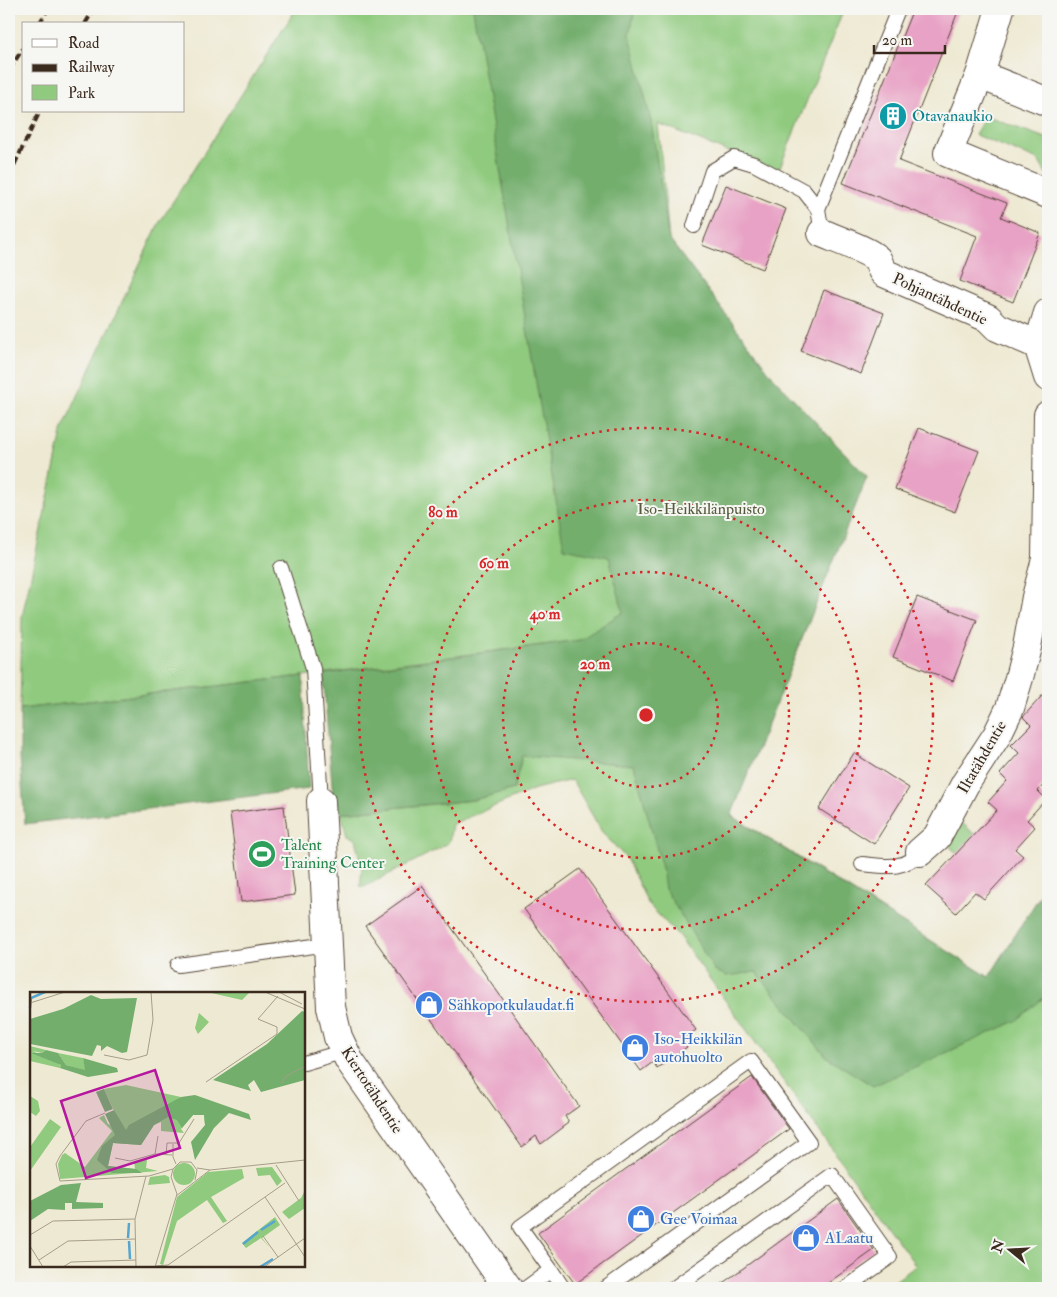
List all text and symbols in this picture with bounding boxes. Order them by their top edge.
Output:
legend [22,22,185,112]
scale bar [874,22,946,54]
text: 20 m [882,31,912,50]
text: Road [68,34,100,53]
text: Railway [68,58,115,77]
text: Park [68,84,95,103]
building icon: Otavanaukio [878,101,908,131]
place label: Otavanaukio [912,106,993,126]
street label: Pohjantähdentie [889,268,991,330]
park label: Iso-Heikkilänpuisto [637,499,765,520]
text: 80 m [428,503,458,522]
text: 60 m [479,554,509,573]
text: 40 m [529,605,561,624]
text: 20 m [580,655,610,674]
centre of rings [637,706,655,724]
street label: Iltatähdentie [953,717,1011,797]
place label: Talent Training Center [281,835,384,873]
sports icon: Talent Training Center [247,839,277,869]
shop icon: Sähkopotkulaudat.fi [414,990,444,1020]
inset map [30,992,305,1267]
place label: Sähkopotkulaudat.fi [448,995,574,1016]
place label: Iso-Heikkilän autohuolto [654,1029,743,1067]
shop icon: Iso-Heikkilän autohuolto [620,1033,650,1063]
street label: Kiertotähdentie [336,1043,408,1138]
shop icon: Gee Voimaa [626,1204,656,1234]
place label: Gee Voimaa [660,1209,738,1229]
shop icon: ALaatu [791,1223,821,1253]
north arrow [984,1224,1034,1274]
place label: ALaatu [824,1228,873,1248]
text: N [988,1237,1008,1256]

